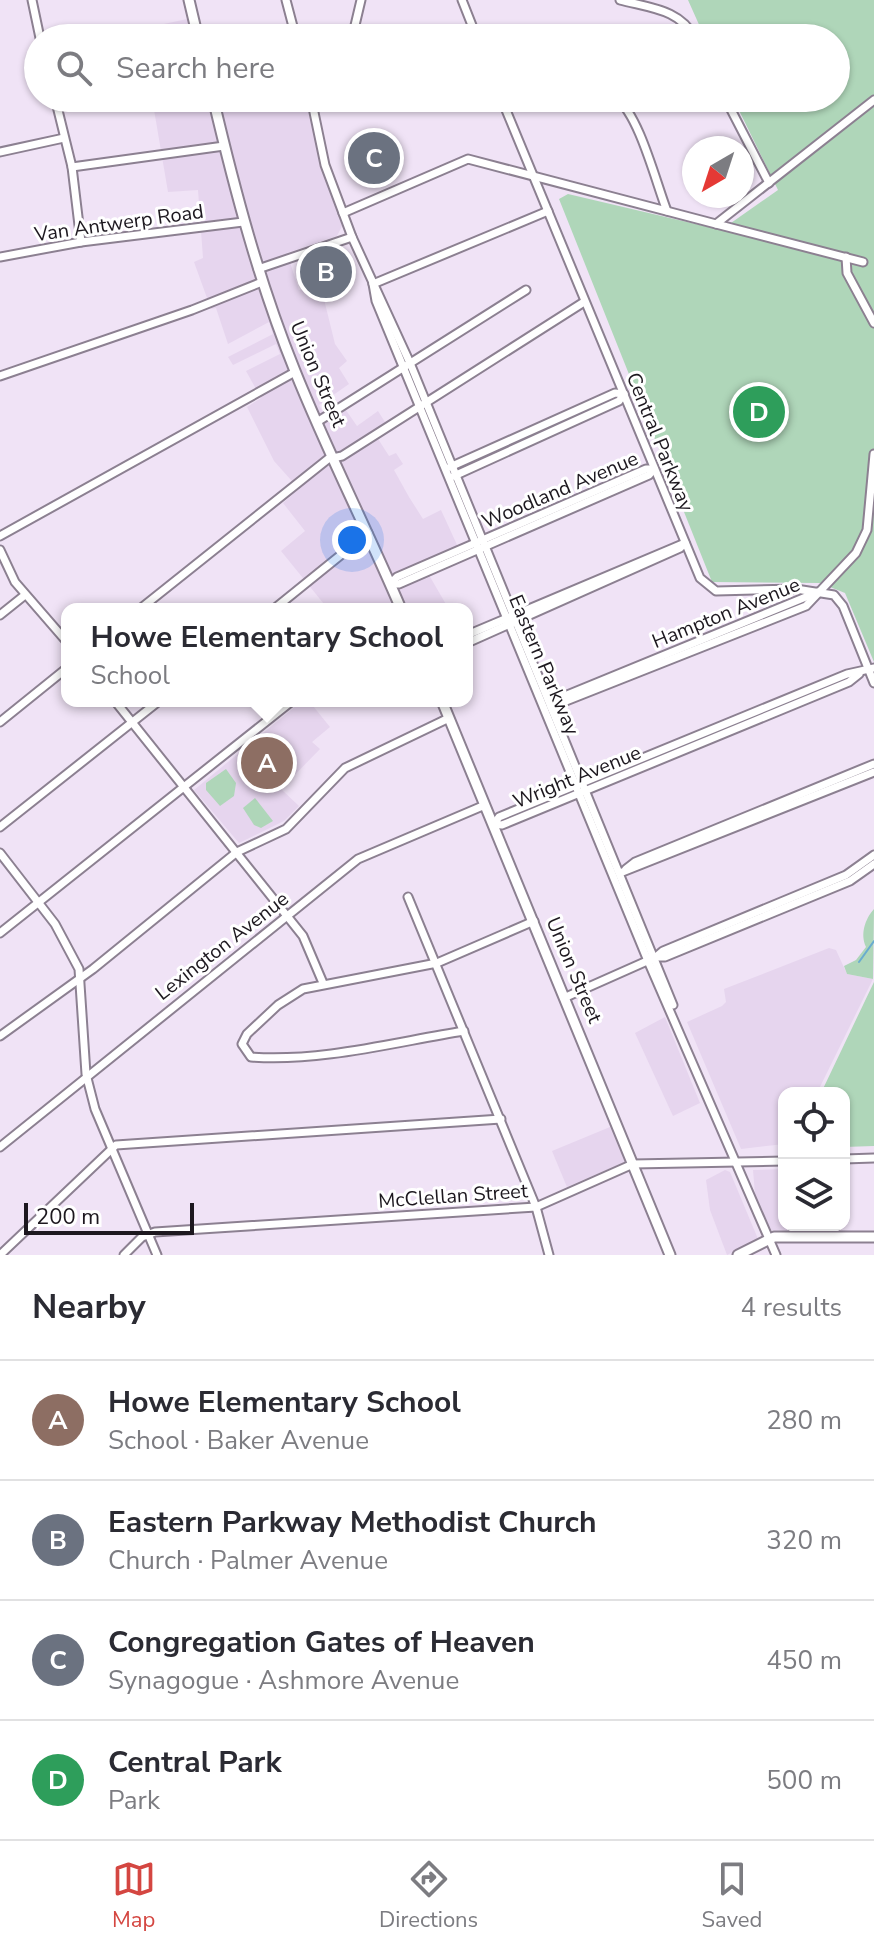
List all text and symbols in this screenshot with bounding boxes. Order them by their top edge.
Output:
search box [24,24,850,112]
icon: search [52,46,96,90]
text: Search here [116,48,275,89]
pin: C [348,128,400,188]
north arrow [682,136,754,208]
street label: Van Antwerp Road [32,198,205,248]
pin: B [300,242,352,302]
street label: Union Street [284,317,353,432]
street label: Central Parkway [620,369,700,516]
pin: D [733,382,785,442]
street label: Woodland Avenue [478,445,642,535]
your location [332,520,372,560]
street label: Hampton Avenue [648,571,804,655]
street label: Eastern Parkway [502,591,586,740]
popup [61,603,473,707]
text: Howe Elementary School [91,617,443,658]
text: School [91,658,170,693]
pin: A [241,733,293,793]
street label: Wright Avenue [509,739,645,815]
street label: Lexington Avenue [150,885,294,1007]
street label: Union Street [540,913,609,1028]
map controls [778,1087,850,1231]
button: locate [778,1087,850,1159]
button: layers [778,1159,850,1231]
street label: McClellan Street [377,1177,530,1215]
scale bar [24,1199,194,1235]
text: 200 m [36,1202,100,1232]
text: Nearby [32,1284,146,1330]
text: 4 results [741,1290,842,1325]
text: Howe Elementary School [108,1382,461,1423]
text: A [48,1403,68,1438]
text: 280 m [766,1403,842,1438]
text: School · Baker Avenue [108,1423,369,1458]
text: Eastern Parkway Methodist Church [108,1502,597,1543]
text: B [49,1523,67,1558]
text: 320 m [766,1523,842,1558]
text: Church · Palmer Avenue [108,1543,388,1578]
text: Congregation Gates of Heaven [108,1622,535,1663]
text: C [49,1643,67,1678]
text: 450 m [766,1643,842,1678]
text: Synagogue · Ashmore Avenue [108,1663,459,1698]
text: Central Park [108,1742,281,1783]
text: D [48,1763,68,1798]
text: 500 m [766,1763,842,1798]
text: Park [108,1783,160,1818]
tab: Map [112,1857,156,1935]
tab: Directions [379,1857,478,1935]
tab: Saved [702,1857,762,1935]

